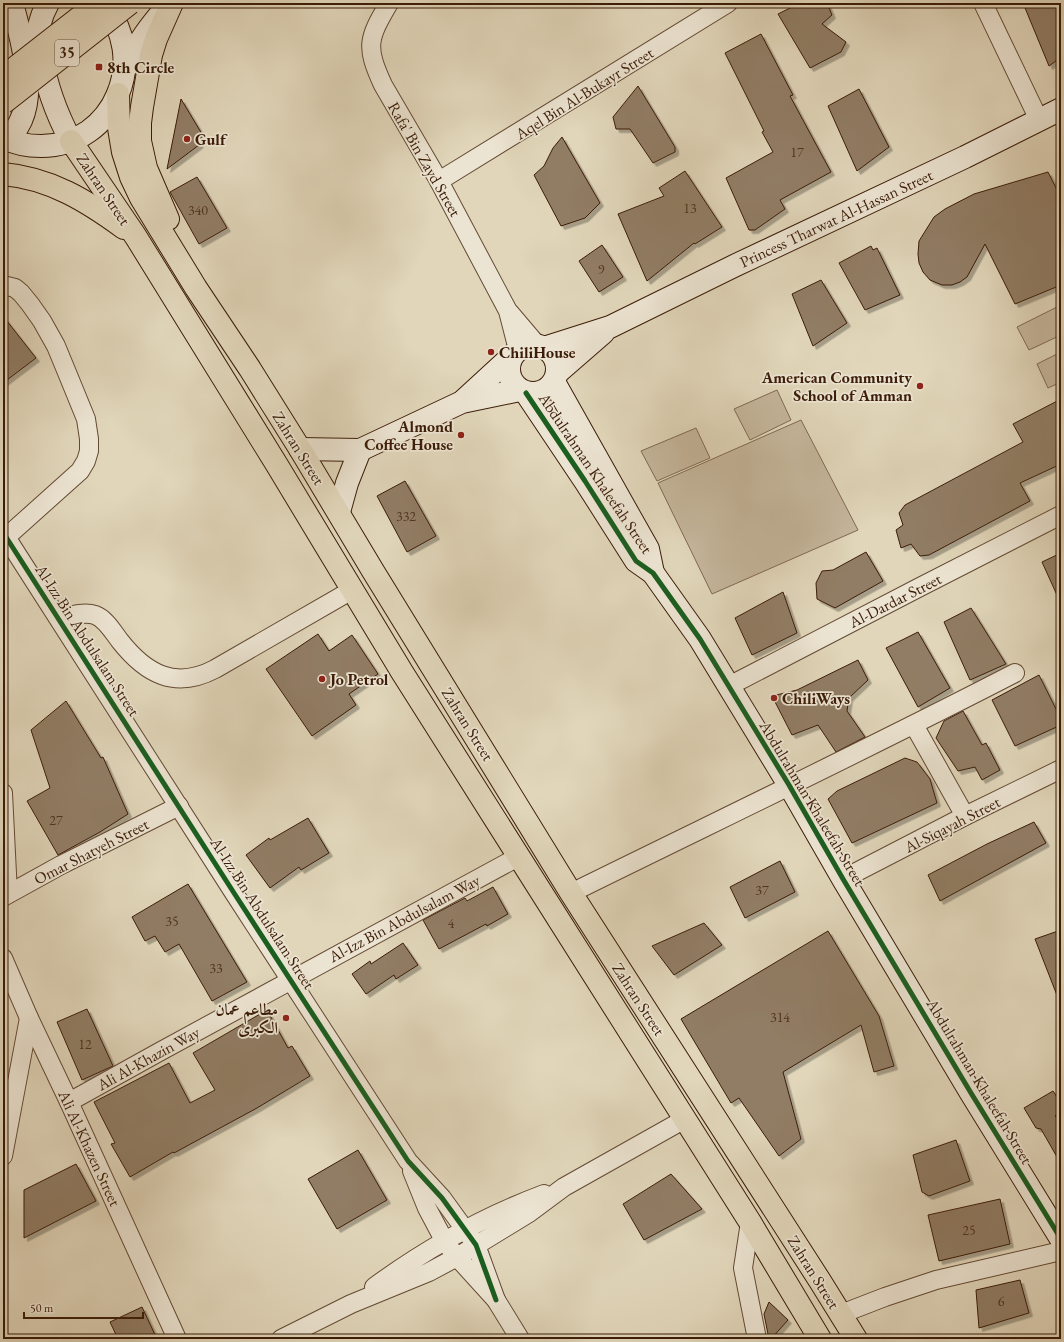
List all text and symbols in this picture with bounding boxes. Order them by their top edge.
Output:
road number: 35 [55,40,79,66]
street label: Aqel Bin Al-Bukayr Street [510,42,657,145]
place label: 8th Circle [107,57,174,78]
marker: 8th Circle [94,62,104,72]
street label: Rafa' Bin Zayd Street [383,98,466,220]
place label: Gulf [195,129,228,150]
marker: Gulf [182,134,192,144]
house number: 17 [790,143,804,161]
street label: Zahran Street [72,149,135,229]
street label: Princess Tharwat Al-Hassan Street [736,164,936,272]
house number: 13 [683,199,697,217]
house number: 340 [188,201,208,219]
house number: 9 [598,260,605,278]
place label: ChiliHouse [499,342,576,363]
marker: ChiliHouse [486,347,496,357]
place label: American Community School of Amman [761,367,912,406]
marker: American Community School of Amman [915,381,925,391]
street label: Abdulrahman Khaleefah Street [533,388,657,558]
street label: Zahran Street [268,408,329,489]
place label: Almond Coffee House [364,416,453,455]
marker: Almond Coffee House [456,430,466,440]
house number: 332 [396,507,416,525]
street label: Al-Izz Bin Abdulsalam Street [30,559,145,720]
street label: Al-Dardar Street [844,568,945,633]
place label: Jo Petrol [328,669,389,690]
marker: Jo Petrol [317,674,327,684]
street label: Zahran Street [437,684,498,765]
place label: ChiliWays [782,688,850,709]
marker: ChiliWays [769,693,779,703]
street label: Abdulrahman Khaleefah Street [754,716,870,890]
street label: Al-Siqayah Street [900,791,1004,858]
house number: 27 [49,811,63,829]
street label: Omar Shatyeh Street [30,813,152,889]
street label: Al-Izz Bin Abdulsalam Street [205,832,320,993]
street label: Al-Izz Bin Abdulsalam Way [324,869,484,968]
house number: 37 [755,881,769,899]
house number: 35 [165,912,179,930]
house number: 4 [448,914,455,932]
house number: 33 [209,959,223,977]
street label: Zahran Street [607,959,670,1040]
street label: Abdulrahman Khaleefah Street [921,994,1037,1168]
place label: مطاعم عمان الكبرى [215,999,278,1038]
house number: 314 [770,1008,790,1026]
marker: مطاعم عمان الكبرى [281,1013,291,1023]
street label: Ali Al-Khazin Way [92,1021,204,1096]
house number: 12 [78,1035,92,1053]
street label: Ali Al-Khazen Street [53,1086,126,1210]
house number: 25 [962,1221,976,1239]
street label: Zahran Street [783,1232,844,1313]
house number: 6 [998,1292,1005,1310]
scale bar [24,1294,143,1320]
text: 50 m [30,1300,54,1316]

